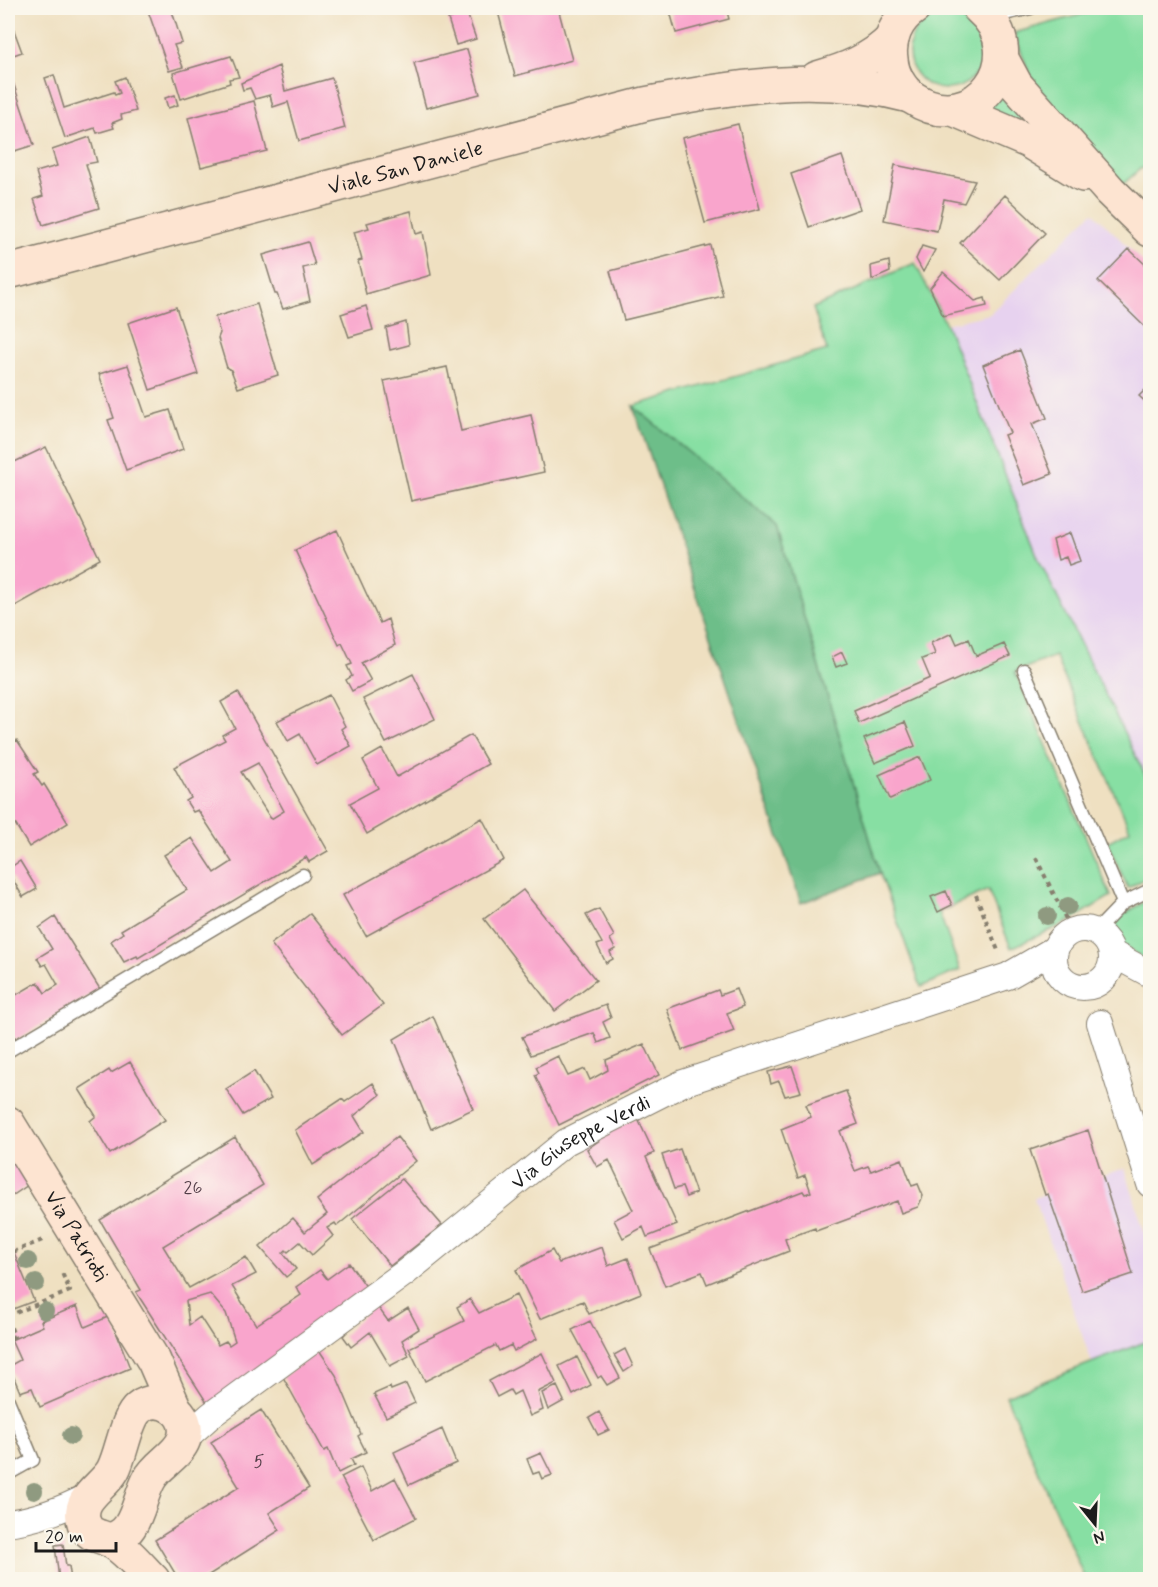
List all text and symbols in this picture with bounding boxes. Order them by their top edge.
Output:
street label: Viale San Daniele [325,134,486,202]
street label: Via Giuseppe Verdi [505,1089,656,1196]
house number: 26 [184,1176,202,1200]
street label: Via Patrioti [38,1185,115,1287]
house number: 5 [254,1450,265,1474]
north arrow [1065,1494,1125,1554]
scale bar [36,1515,116,1553]
text: 20 m [45,1525,83,1549]
text: N [1091,1525,1107,1548]

